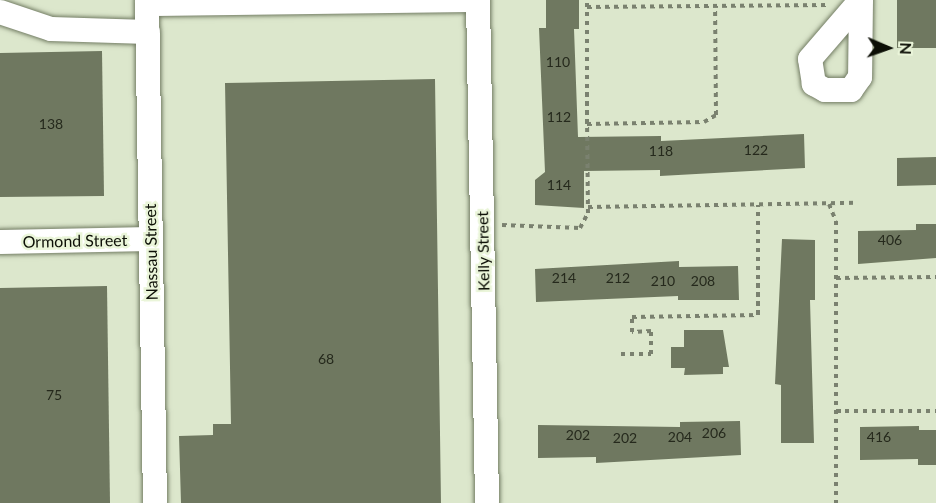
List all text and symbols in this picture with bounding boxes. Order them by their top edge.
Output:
north arrow [858,18,918,78]
text: N [897,42,916,55]
house number: 110 [546,54,570,70]
house number: 112 [547,109,571,125]
house number: 138 [39,116,63,132]
house number: 122 [744,142,768,158]
house number: 118 [649,143,673,159]
house number: 114 [547,177,571,193]
street label: Nassau Street [141,203,161,301]
street label: Kelly Street [473,211,493,291]
street label: Ormond Street [22,230,128,252]
house number: 406 [878,232,902,248]
house number: 214 [552,270,576,286]
house number: 212 [606,270,630,286]
house number: 210 [651,273,675,289]
house number: 208 [691,273,715,289]
house number: 68 [318,351,334,367]
house number: 75 [46,387,62,403]
house number: 206 [702,425,726,441]
house number: 202 [566,427,590,443]
house number: 204 [668,429,692,445]
house number: 416 [867,429,891,445]
house number: 202 [613,430,637,446]

